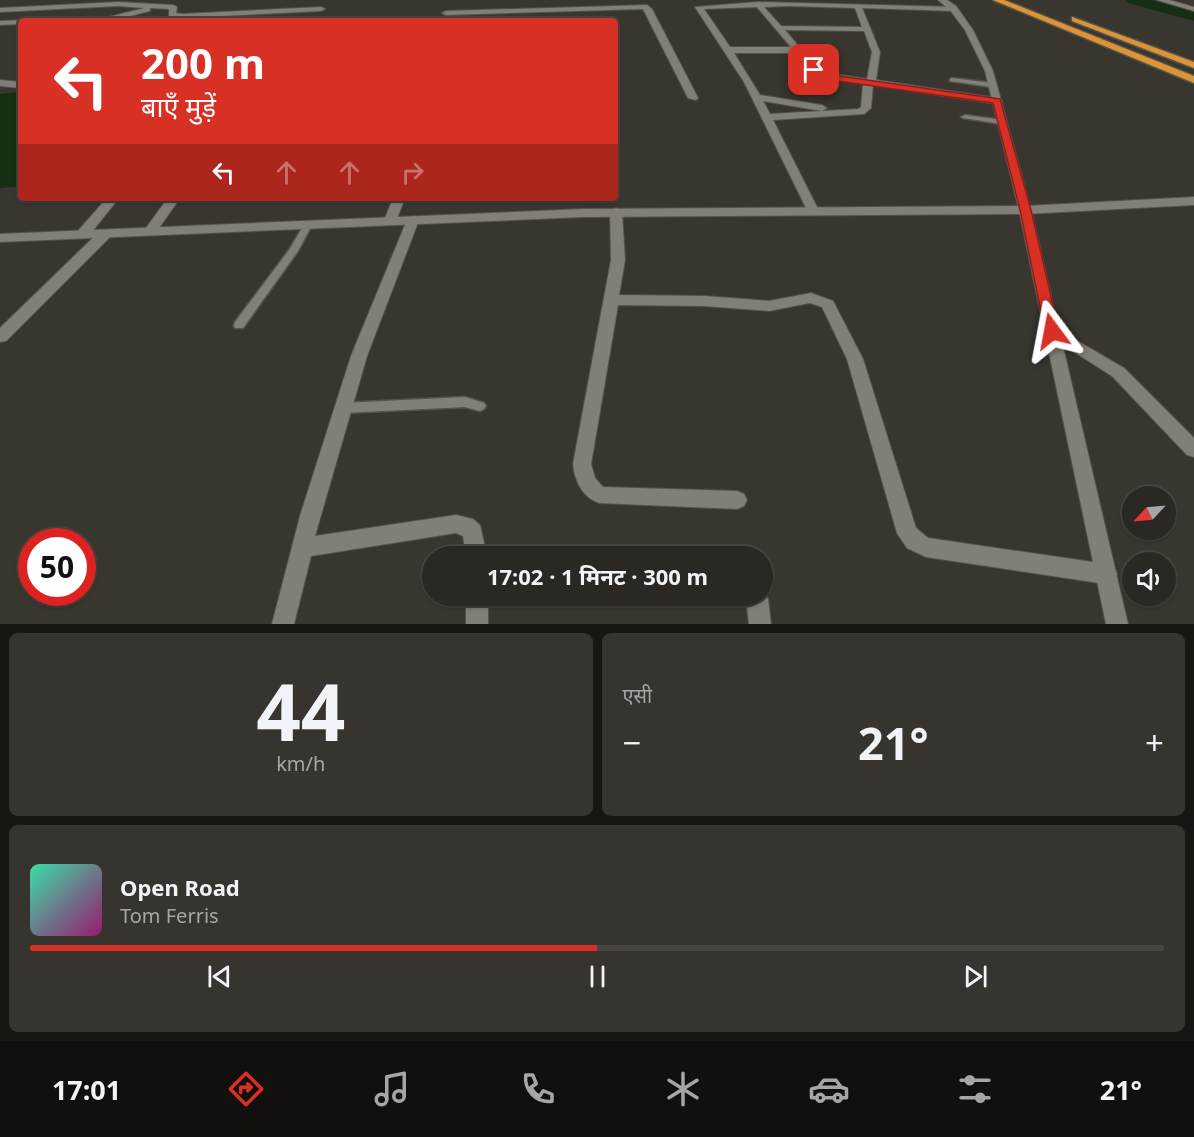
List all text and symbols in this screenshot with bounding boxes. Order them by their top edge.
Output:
text: 200 m [141,34,265,91]
icon: left [42,42,120,120]
pin [788,44,839,95]
icon: arrive [797,53,830,86]
text: बाएँ मुड़ें [141,88,216,125]
icon: left [207,156,240,189]
icon: ahead [270,156,303,189]
icon: ahead [333,156,366,189]
icon: right [396,156,429,189]
position arrow [1020,299,1084,363]
north arrow [1122,486,1176,540]
map controls [1122,486,1176,606]
speed limit sign: 50 [18,528,96,606]
button: sound [1122,552,1176,606]
text: 17:02 · 1 मिनट · 300 m [487,561,708,591]
text: 44 [256,658,345,764]
text: एसी [623,682,652,709]
text: 21° [858,712,929,773]
text: − [623,720,641,765]
text: + [1145,720,1164,765]
text: km/h [276,750,325,777]
text: Open Road [120,872,240,902]
text: Tom Ferris [120,902,219,929]
icon: previous [203,960,236,993]
icon: pause [581,960,614,993]
icon: next [959,960,992,993]
icon: directions [225,1068,267,1110]
icon: music [371,1068,413,1110]
icon: phone [517,1068,559,1110]
icon: climate [662,1068,704,1110]
icon: car [808,1068,850,1110]
icon: filters [954,1068,996,1110]
text: 17:01 [52,1071,121,1108]
text: 21° [1100,1071,1142,1108]

